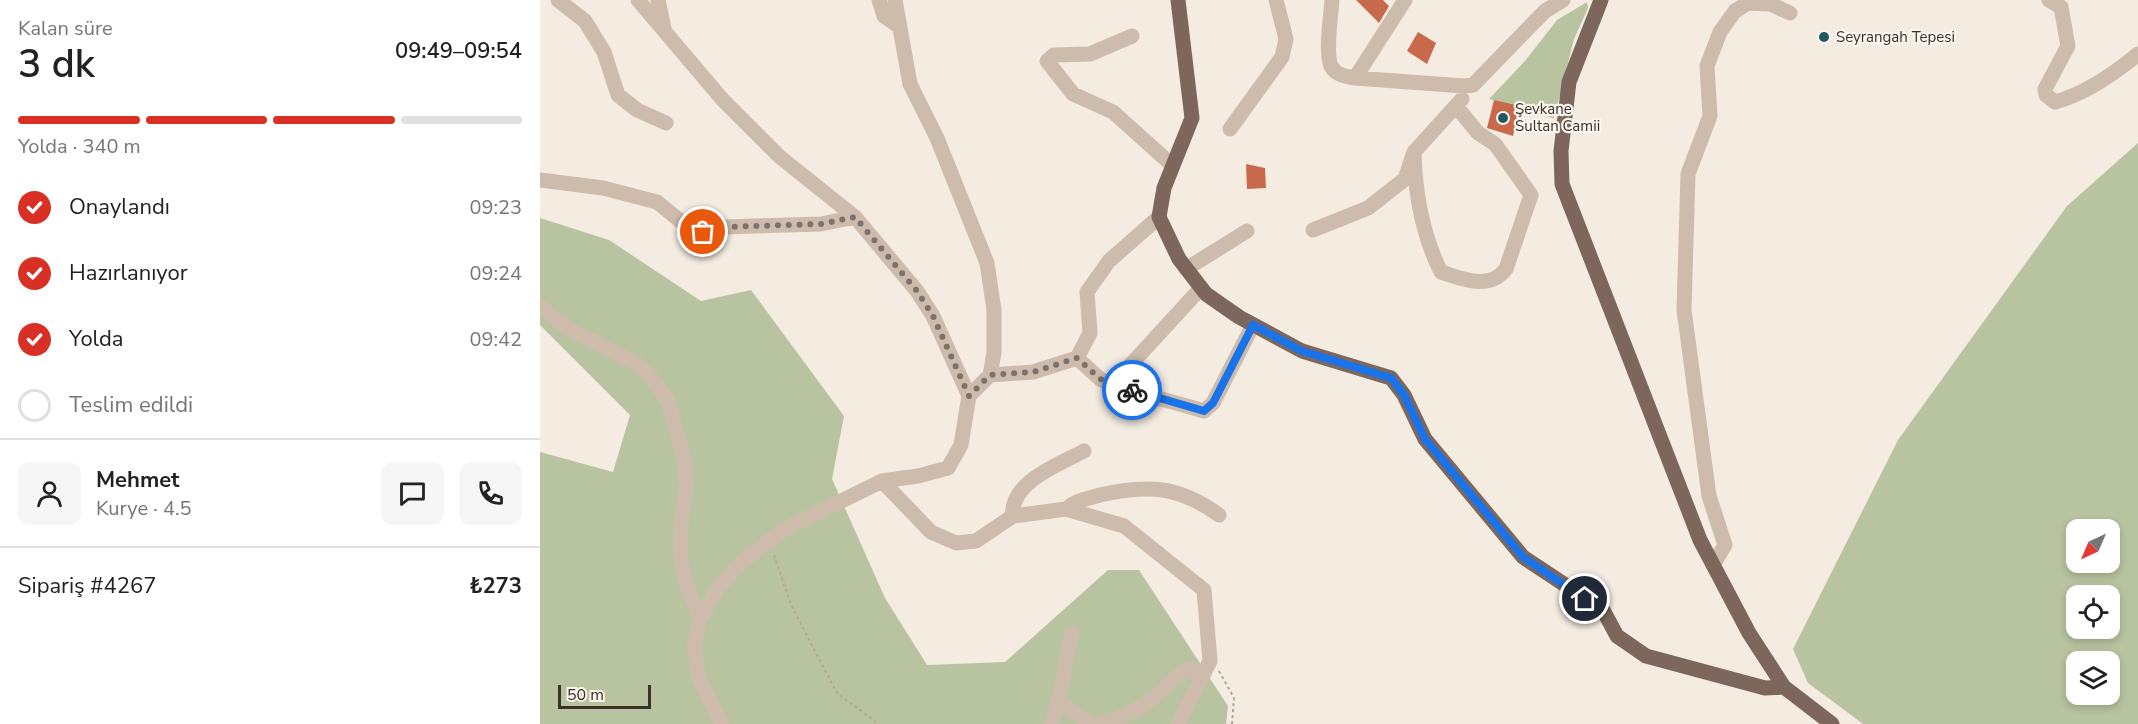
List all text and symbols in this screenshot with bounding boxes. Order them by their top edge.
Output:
text: Kalan süre [18,15,113,42]
place label: Seyrangah Tepesi [1836,27,1955,47]
marker: Seyrangah Tepesi [1817,30,1831,44]
text: 09:49–09:54 [395,36,522,66]
text: 3 dk [18,38,95,91]
place label: Şevkane Sultan Camii [1515,99,1600,136]
marker: Şevkane Sultan Camii [1496,111,1510,125]
text: Yolda · 340 m [18,133,141,160]
icon: check [18,191,51,224]
text: Onaylandı [69,192,170,222]
text: 09:23 [469,194,522,221]
pin [677,206,728,257]
icon: bag [686,215,719,248]
icon: check [18,257,51,290]
text: Hazırlanıyor [69,258,188,288]
text: 09:24 [469,260,522,287]
icon: check [18,323,51,356]
text: Yolda [69,324,124,354]
text: 09:42 [469,326,522,353]
courier [1102,360,1162,420]
icon: bike [1116,374,1149,407]
text: Teslim edildi [69,390,193,420]
button: person [18,462,81,525]
button: chat [381,462,444,525]
button: phone [459,462,522,525]
text: Mehmet [96,465,180,495]
text: Kurye · 4.5 [96,495,191,522]
north arrow [2066,519,2120,573]
map controls [2066,519,2120,705]
text: Sipariş #4267 [18,571,156,601]
text: ₺273 [469,571,522,601]
pin [1559,573,1610,624]
icon: home [1568,582,1601,615]
button: locate [2066,585,2120,639]
button: layers [2066,651,2120,705]
scale bar [558,682,651,710]
text: 50 m [567,684,604,706]

